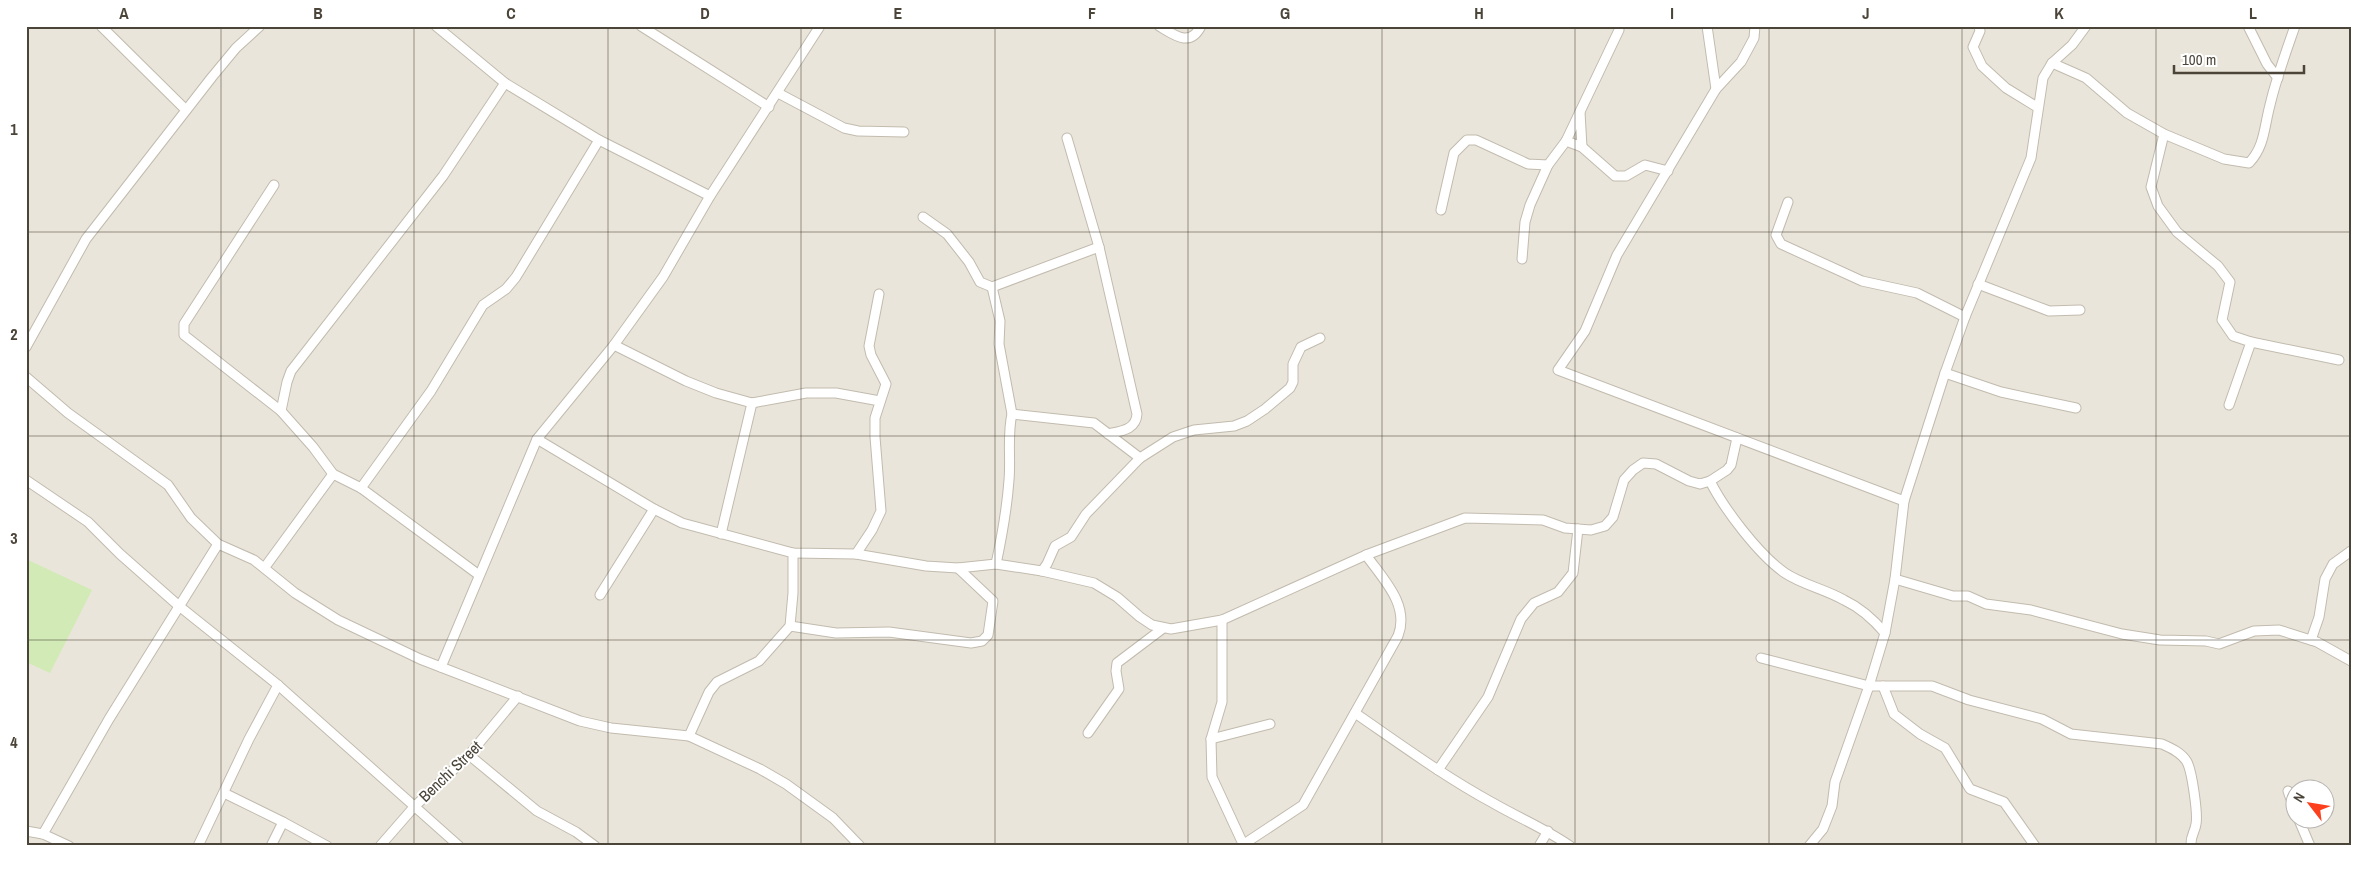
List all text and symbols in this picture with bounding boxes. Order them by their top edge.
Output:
text: A [119,2,129,24]
text: B [313,2,323,24]
text: C [506,2,516,24]
text: D [700,2,710,24]
text: E [894,2,903,24]
text: F [1088,2,1096,24]
text: G [1280,2,1290,24]
text: H [1474,2,1484,24]
text: I [1670,2,1674,24]
text: J [1862,2,1870,24]
text: K [2054,2,2064,24]
text: L [2249,2,2257,24]
scale bar [2174,42,2304,74]
text: 100 m [2182,49,2216,70]
text: 1 [10,118,18,140]
text: 2 [10,323,18,345]
text: 3 [10,527,18,549]
text: 4 [10,731,18,753]
street label: Benchi Street [414,735,486,807]
north arrow [2284,780,2334,830]
text: N [2289,789,2309,805]

